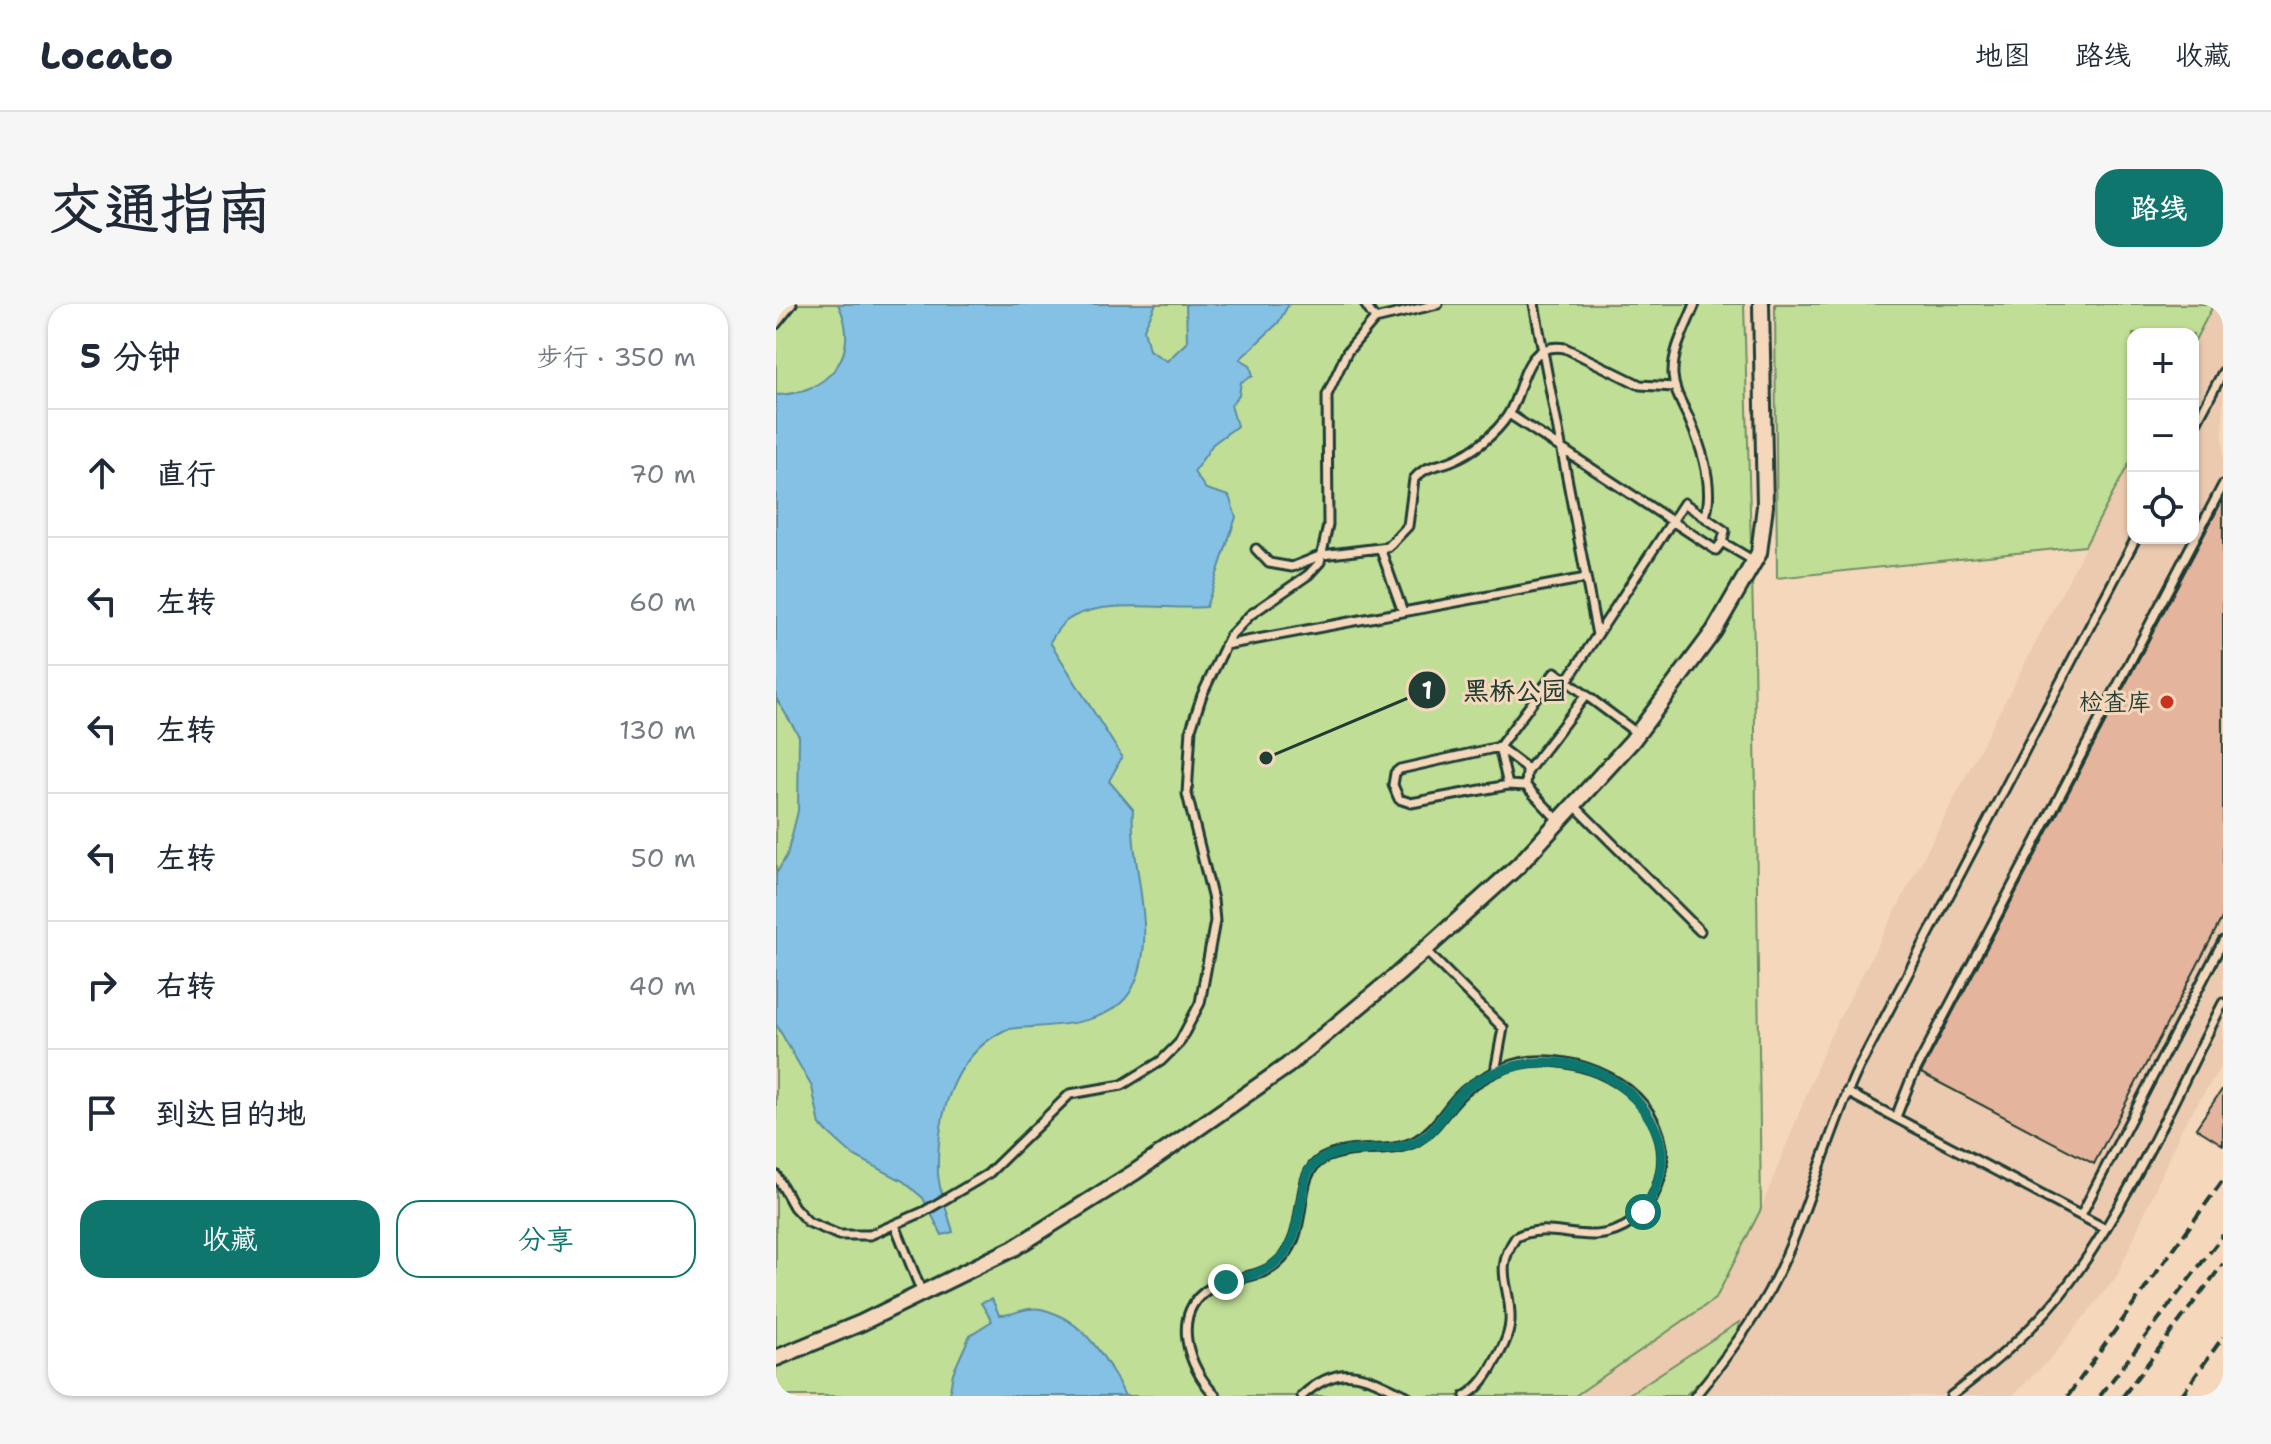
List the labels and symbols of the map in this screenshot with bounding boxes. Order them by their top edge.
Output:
callout: 黑桥公园 [1407,665,1583,715]
text: 黑桥公园 [1463,673,1567,708]
text: 1 [1422,675,1432,707]
place label: 检查库 [2079,686,2151,718]
marker: 检查库 [2158,693,2176,711]
route start [1625,1194,1661,1230]
route end [1208,1264,1244,1300]

